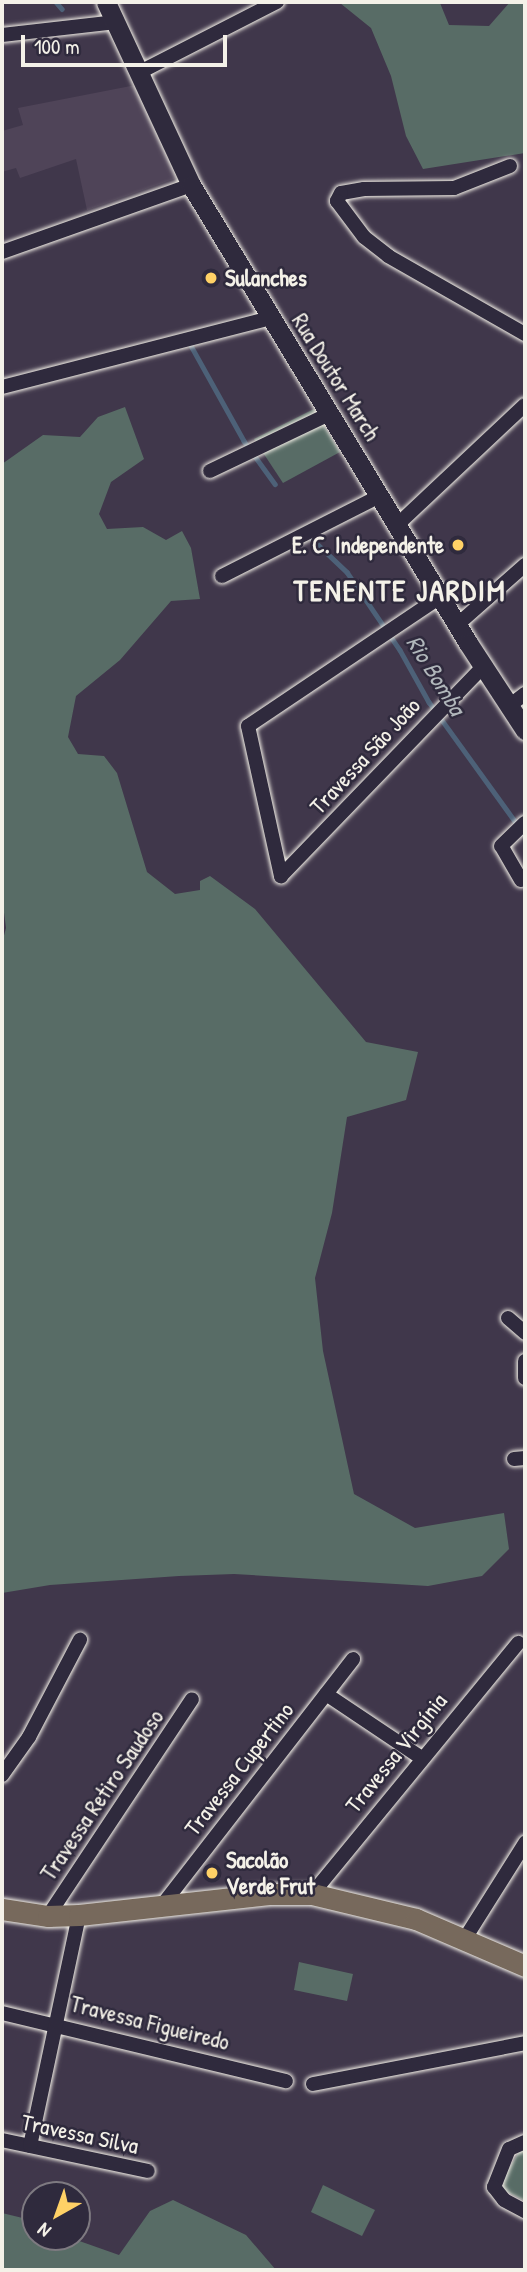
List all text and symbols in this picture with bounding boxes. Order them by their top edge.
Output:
scale bar [24,21,231,65]
text: 100 m [34,32,80,61]
place label: Sulanches [225,264,307,292]
marker: Sulanches [203,270,219,286]
street label: Rua Doutor March [286,308,386,446]
place label: E. C. Independente [292,531,444,559]
marker: E. C. Independente [450,537,466,553]
district label: TENENTE JARDIM [295,572,505,608]
water label: Rio Bomba [400,630,472,720]
street label: Travessa São João [304,692,426,820]
street label: Travessa Virgínia [339,1688,453,1818]
street label: Travessa Cupertino [178,1697,300,1841]
street label: Travessa Retiro Saudoso [35,1704,169,1886]
place label: Sacolão Verde Frut [226,1846,315,1900]
marker: Sacolão Verde Frut [204,1865,220,1881]
street label: Travessa Figueiredo [68,1990,232,2056]
street label: Travessa Silva [19,2108,141,2160]
north arrow [21,2181,91,2251]
text: N [32,2217,56,2244]

